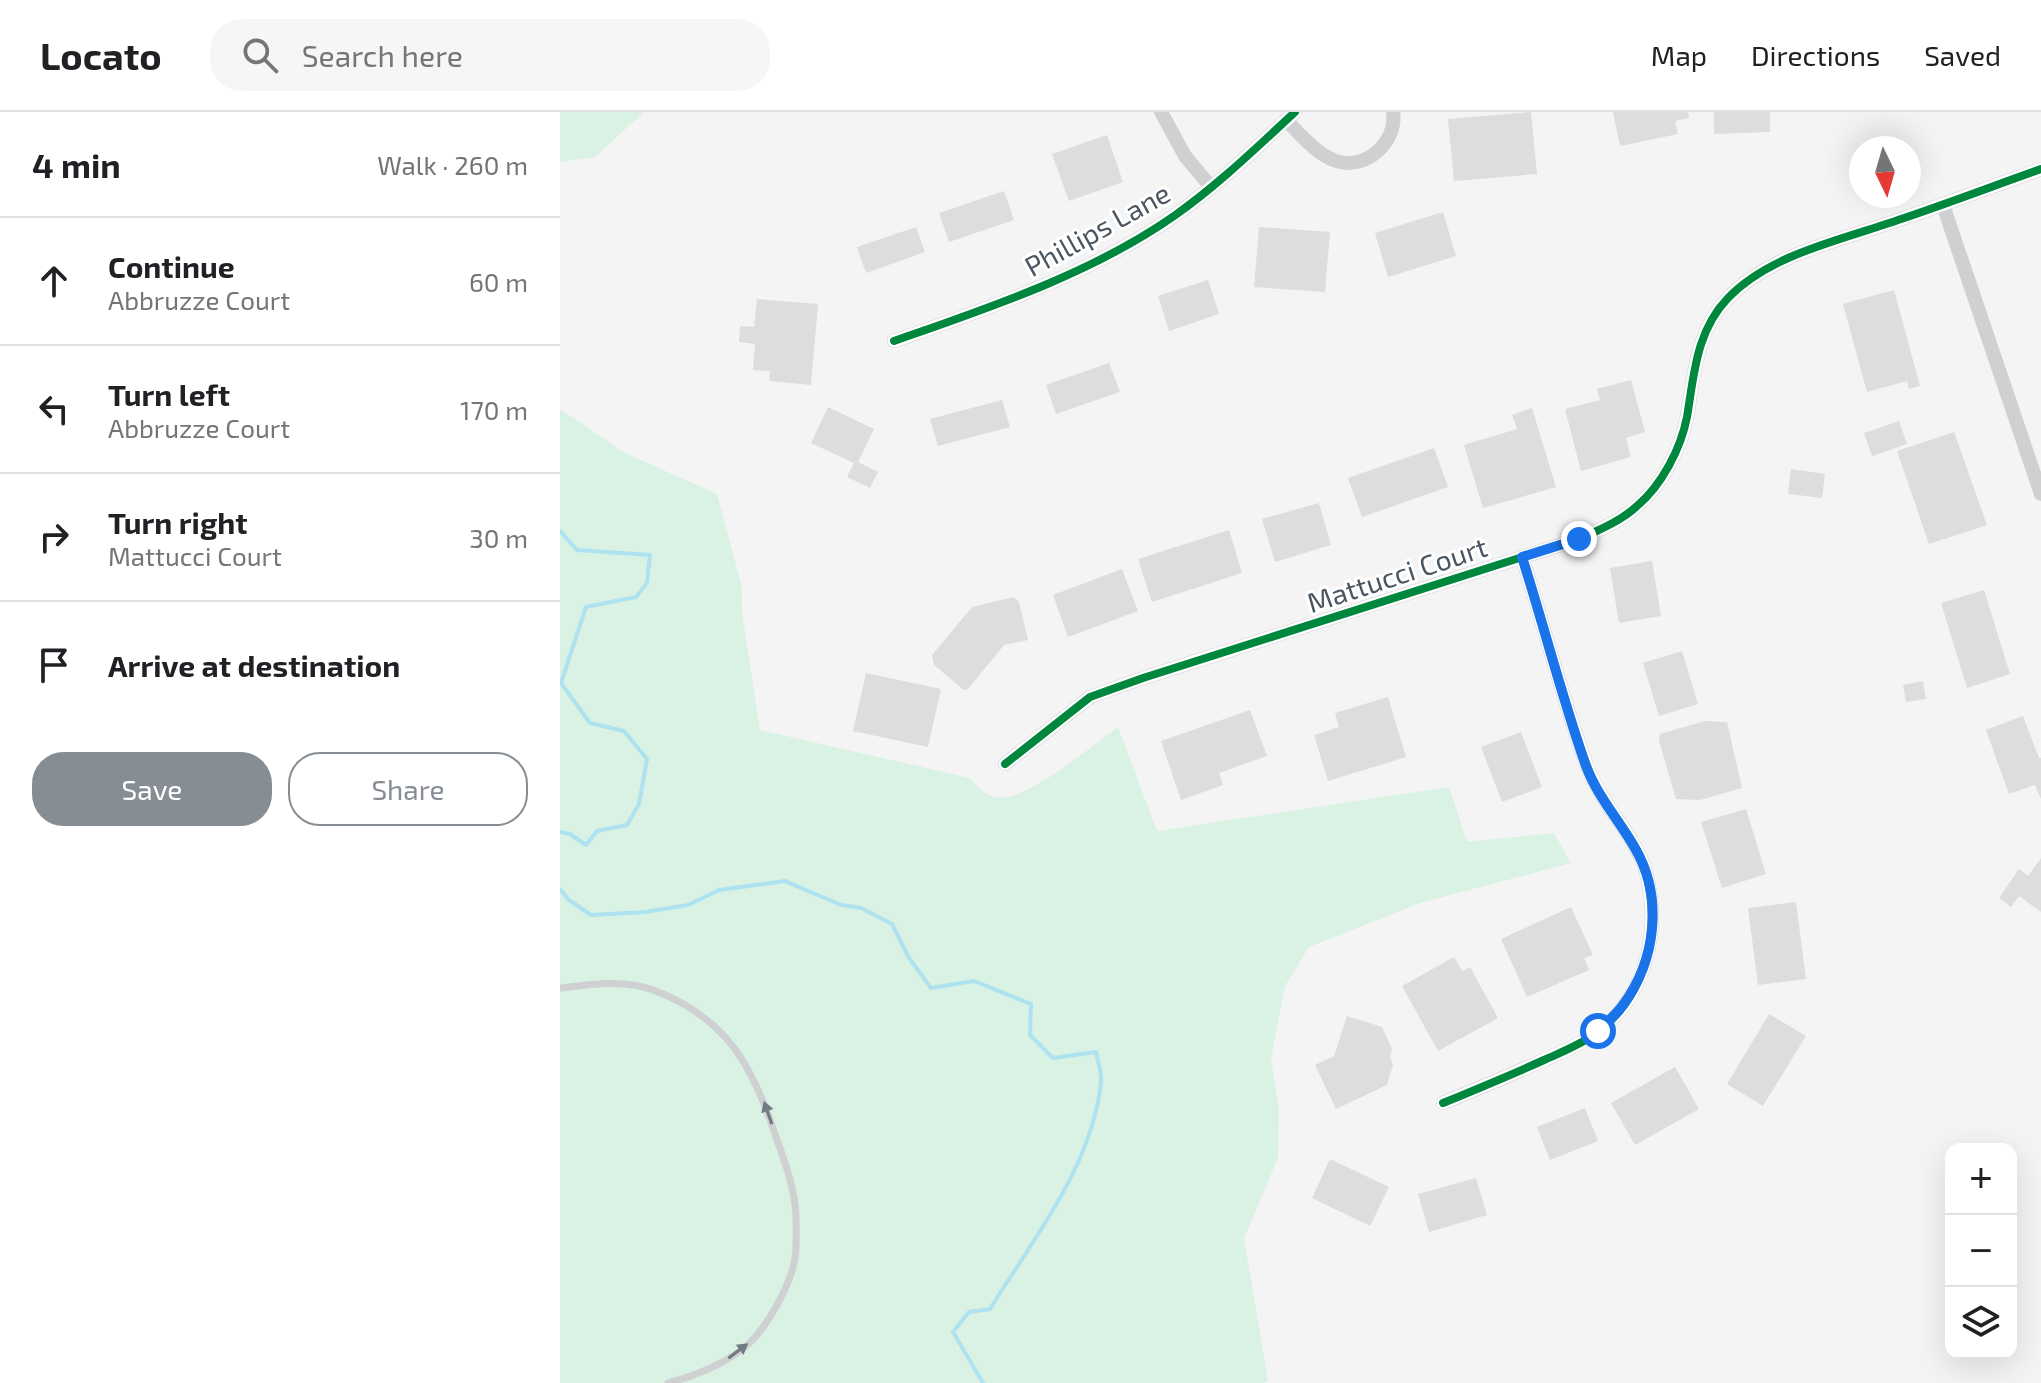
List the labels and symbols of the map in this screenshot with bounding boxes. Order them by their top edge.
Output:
north arrow [1849,136,1921,208]
street label: Phillips Lane [1018,175,1176,283]
route end [1561,521,1597,557]
street label: Mattucci Court [1303,529,1491,619]
route start [1580,1013,1616,1049]
one-way arrow [762,1101,774,1125]
one-way arrow [728,1343,748,1359]

